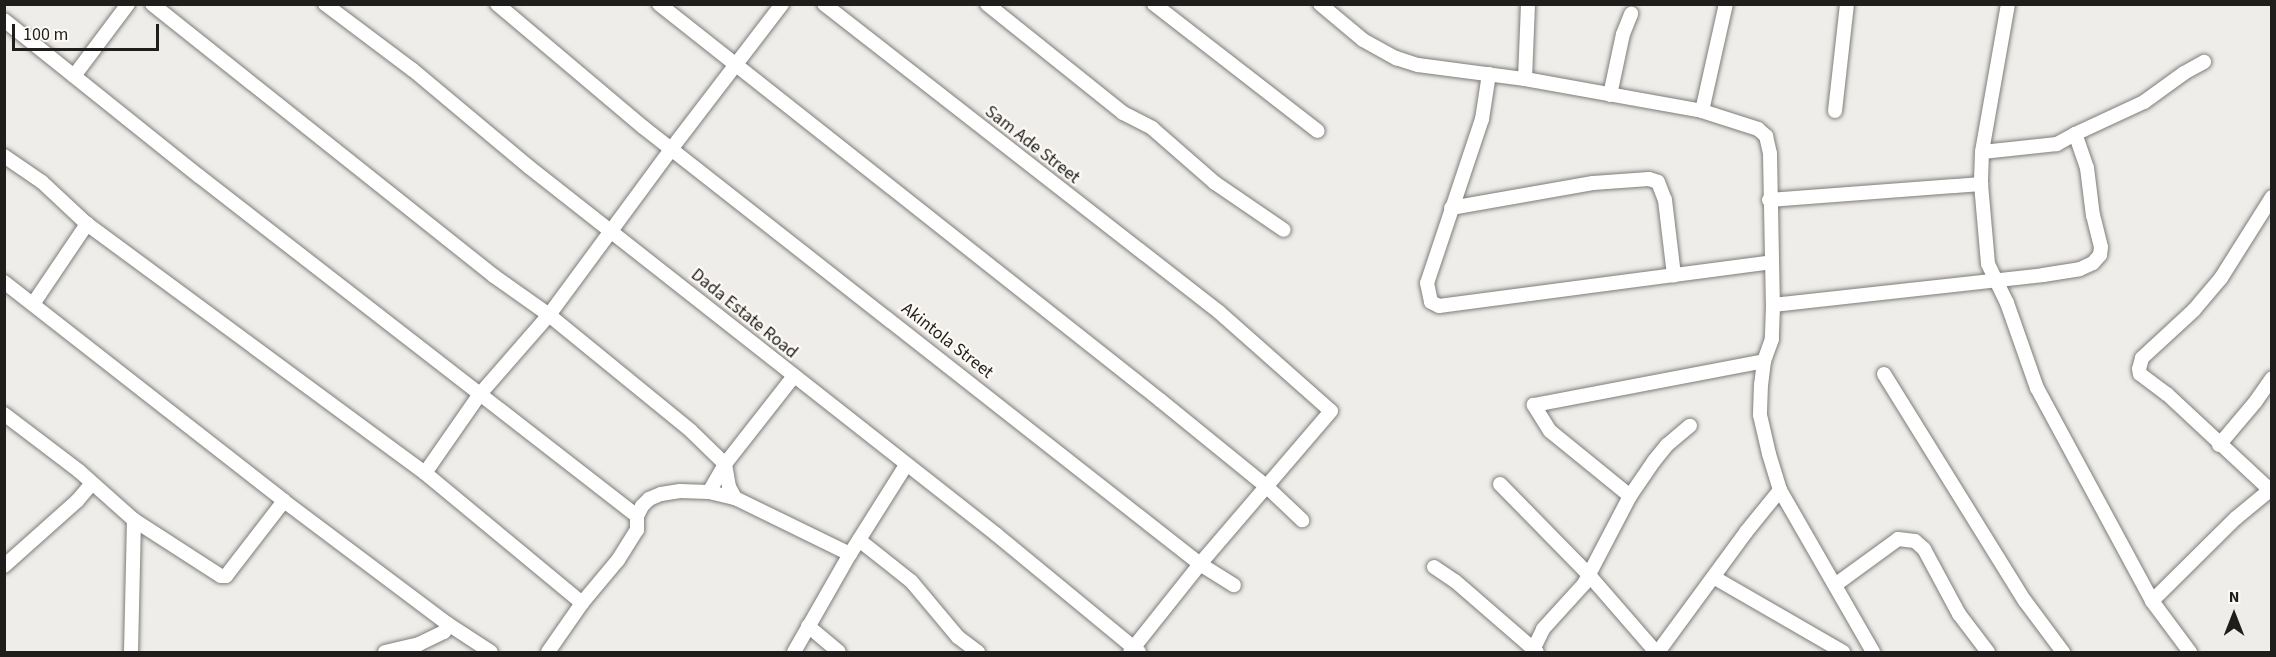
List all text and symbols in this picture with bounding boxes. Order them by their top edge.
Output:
scale bar [15,12,162,50]
text: 100 m [23,22,68,47]
street label: Sam Ade Street [980,101,1084,189]
street label: Dada Estate Road [686,264,802,364]
street label: Akintola Street [897,298,997,384]
north arrow [2204,585,2264,645]
text: N [2229,586,2239,608]

